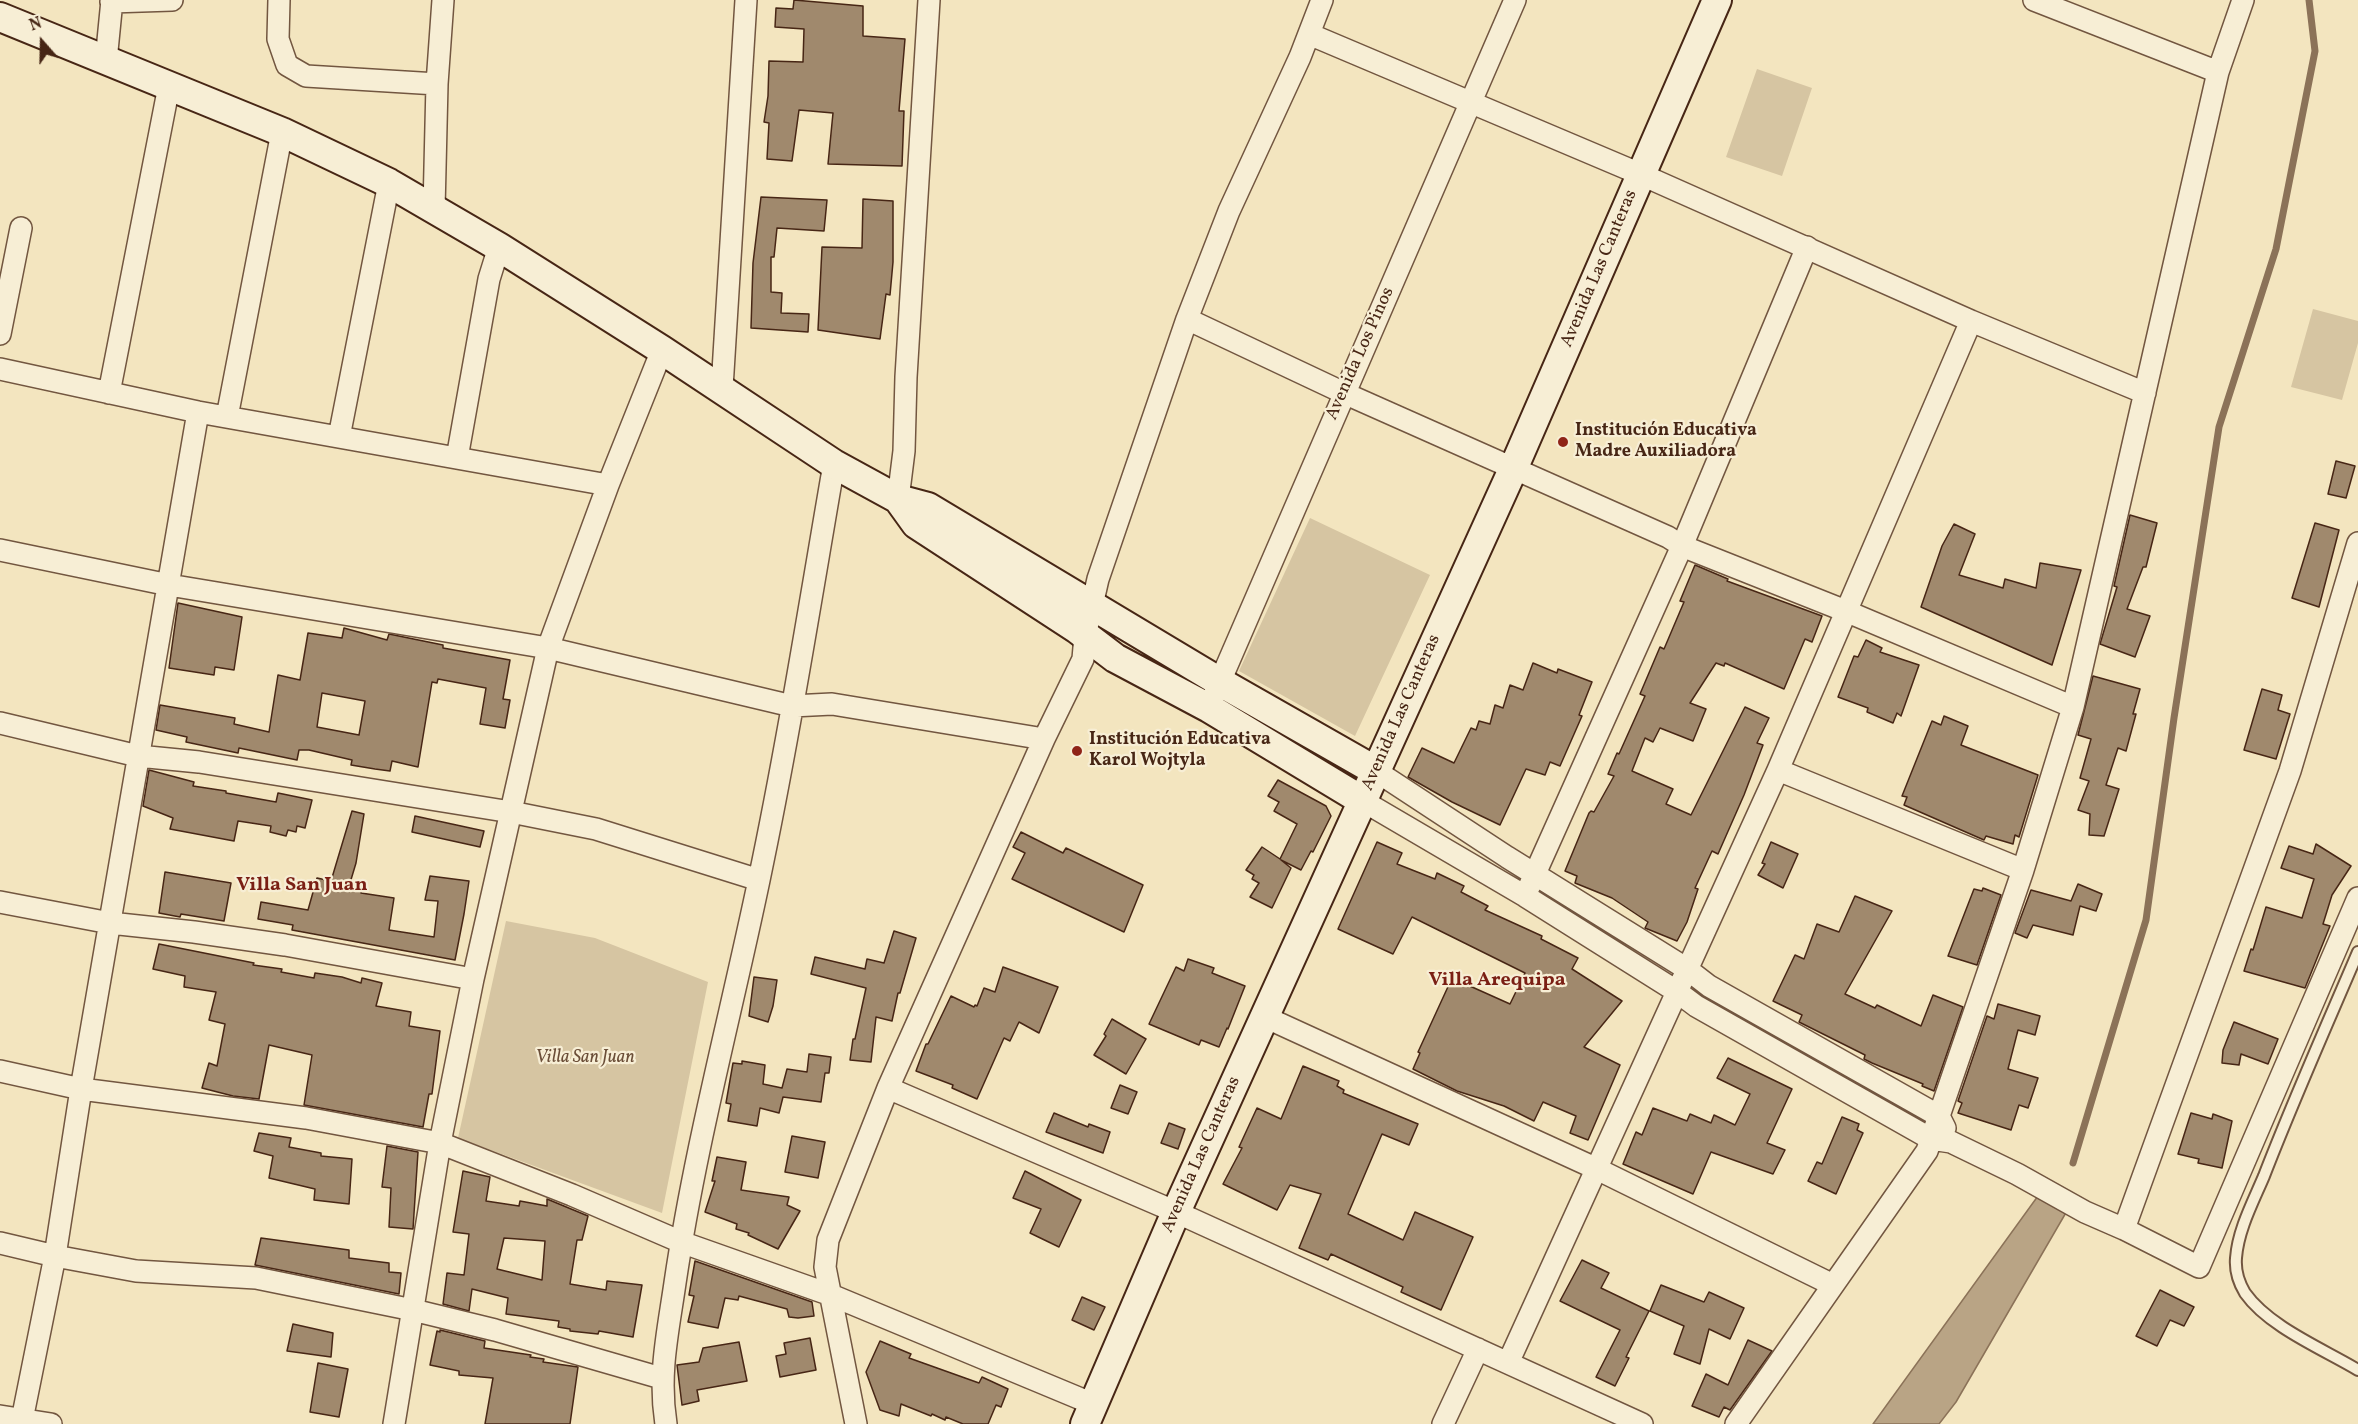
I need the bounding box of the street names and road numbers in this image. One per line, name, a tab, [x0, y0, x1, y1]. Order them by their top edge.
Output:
street label: Avenida Las Canteras	[1557, 187, 1643, 351]
street label: Avenida Los Pinos	[1322, 284, 1400, 424]
street label: Avenida Las Canteras	[1358, 631, 1446, 795]
street label: Avenida Las Canteras	[1158, 1073, 1246, 1237]

